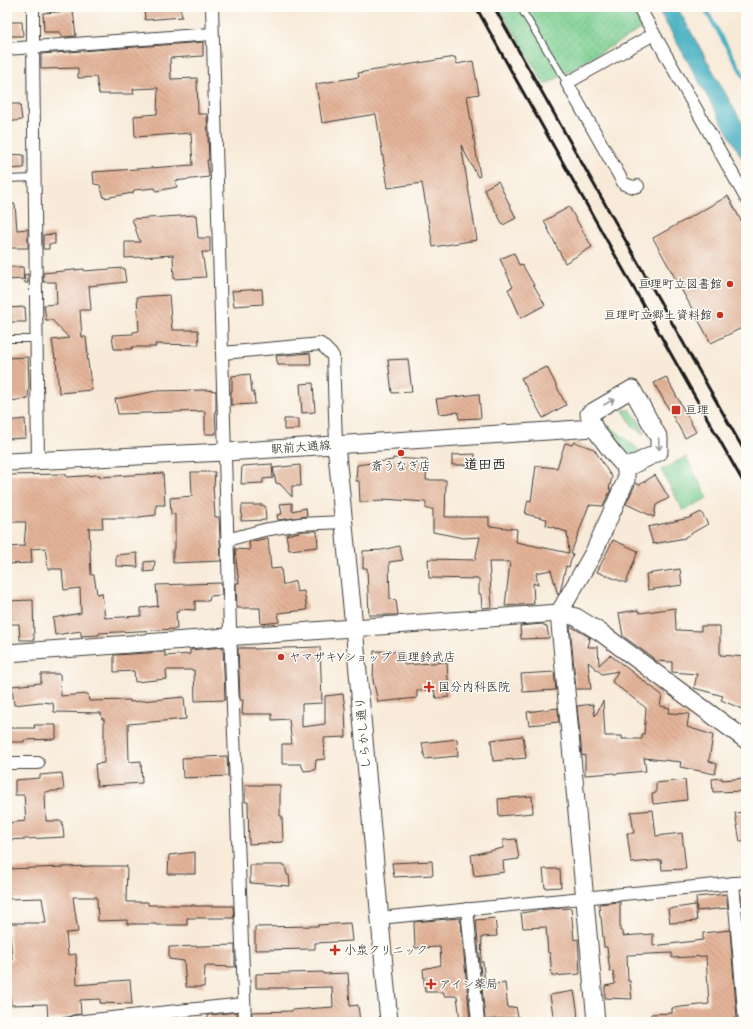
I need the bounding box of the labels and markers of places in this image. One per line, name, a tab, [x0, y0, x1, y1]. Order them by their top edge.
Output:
place label: 亘理町立図書館	[638, 277, 722, 291]
marker: 亘理町立図書館	[725, 279, 735, 289]
place label: 亘理町立郷土資料館	[604, 308, 712, 322]
marker: 亘理町立郷土資料館	[715, 310, 725, 320]
place label: 亘理	[685, 403, 709, 417]
marker: 亘理	[670, 404, 682, 416]
marker: 斎うなぎ店	[396, 448, 406, 458]
place label: 斎うなぎ店	[371, 459, 431, 473]
place label: ヤマザキYショップ 亘理鈴武店	[289, 650, 456, 664]
marker: ヤマザキYショップ 亘理鈴武店	[276, 652, 286, 662]
place label: 国分内科医院	[438, 680, 510, 694]
marker: 国分内科医院	[423, 681, 435, 693]
place label: 小泉クリニック	[344, 943, 428, 957]
marker: 小泉クリニック	[329, 944, 341, 956]
place label: アイン薬局	[439, 977, 498, 991]
marker: アイン薬局	[426, 979, 436, 989]

